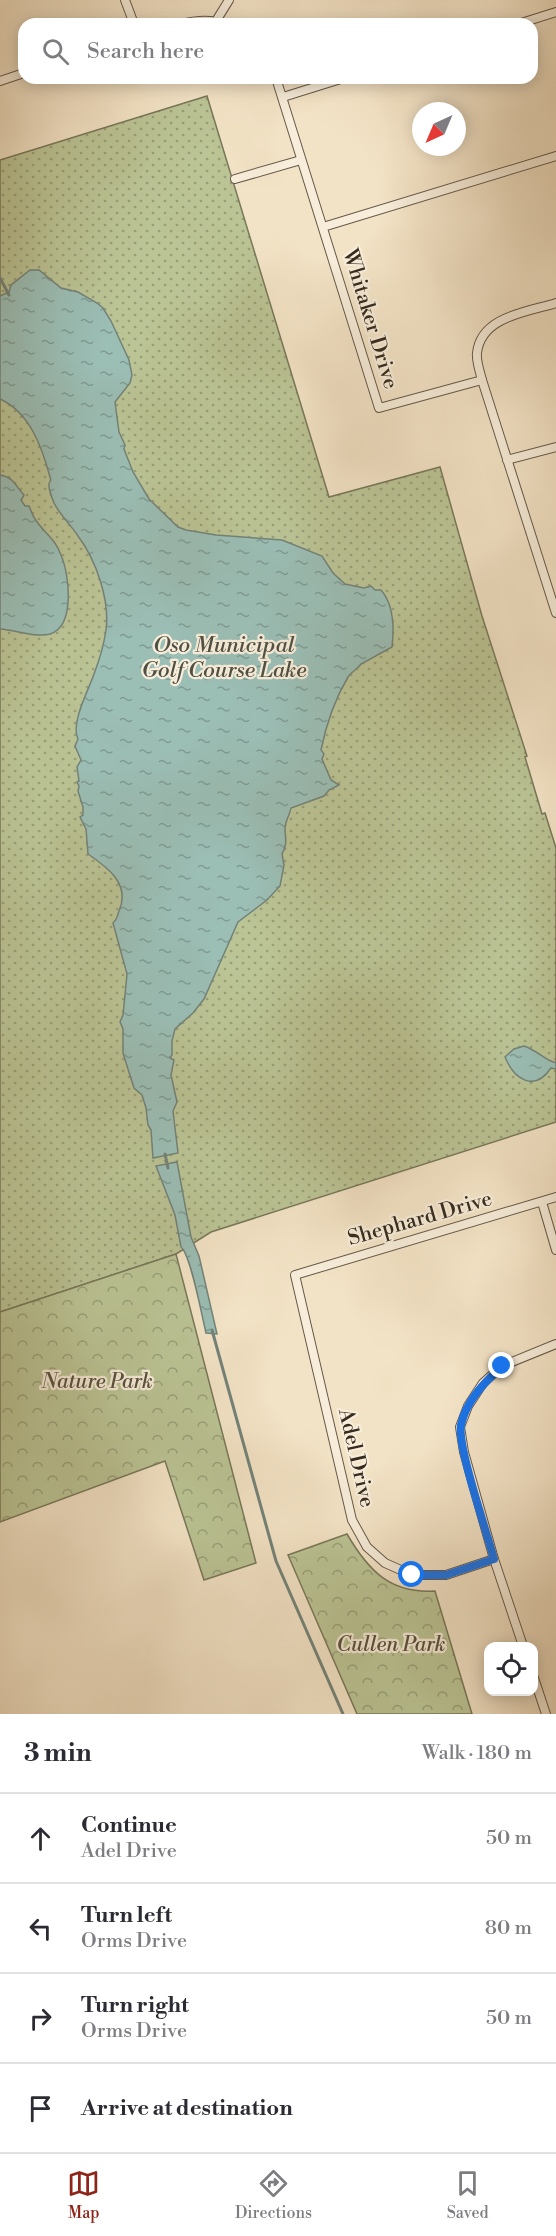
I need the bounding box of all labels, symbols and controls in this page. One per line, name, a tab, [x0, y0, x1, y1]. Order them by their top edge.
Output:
search box	[18, 18, 538, 84]
icon: search	[39, 35, 72, 68]
text: Search here	[87, 38, 204, 65]
north arrow	[412, 102, 466, 156]
street label: Whitaker Drive	[336, 245, 404, 392]
water label: Oso Municipal Golf Course Lake	[141, 632, 307, 684]
street label: Shephard Drive	[345, 1186, 495, 1252]
route end	[488, 1352, 514, 1378]
park label: Nature Park	[40, 1369, 153, 1395]
street label: Adel Drive	[332, 1405, 380, 1510]
route start	[398, 1561, 424, 1587]
park label: Cullen Park	[336, 1632, 446, 1658]
map controls	[484, 1642, 538, 1696]
button: locate	[484, 1642, 538, 1696]
text: 3 min	[24, 1737, 92, 1769]
text: Walk · 180 m	[422, 1741, 532, 1766]
text: Continue	[81, 1812, 177, 1839]
icon: ahead	[24, 1822, 57, 1855]
text: 50 m	[486, 1826, 532, 1851]
text: Adel Drive	[81, 1839, 177, 1864]
text: Turn left	[81, 1902, 172, 1929]
icon: left	[24, 1912, 57, 1945]
text: 80 m	[485, 1916, 532, 1941]
text: Orms Drive	[81, 1929, 187, 1954]
text: Turn right	[81, 1992, 189, 2019]
icon: right	[24, 2002, 57, 2035]
text: 50 m	[486, 2006, 532, 2031]
text: Orms Drive	[81, 2019, 187, 2044]
icon: arrive	[24, 2092, 57, 2125]
text: Arrive at destination	[81, 2095, 293, 2122]
tab: Map	[67, 2167, 100, 2223]
tab: Directions	[235, 2167, 312, 2223]
tab: Saved	[447, 2167, 489, 2223]

